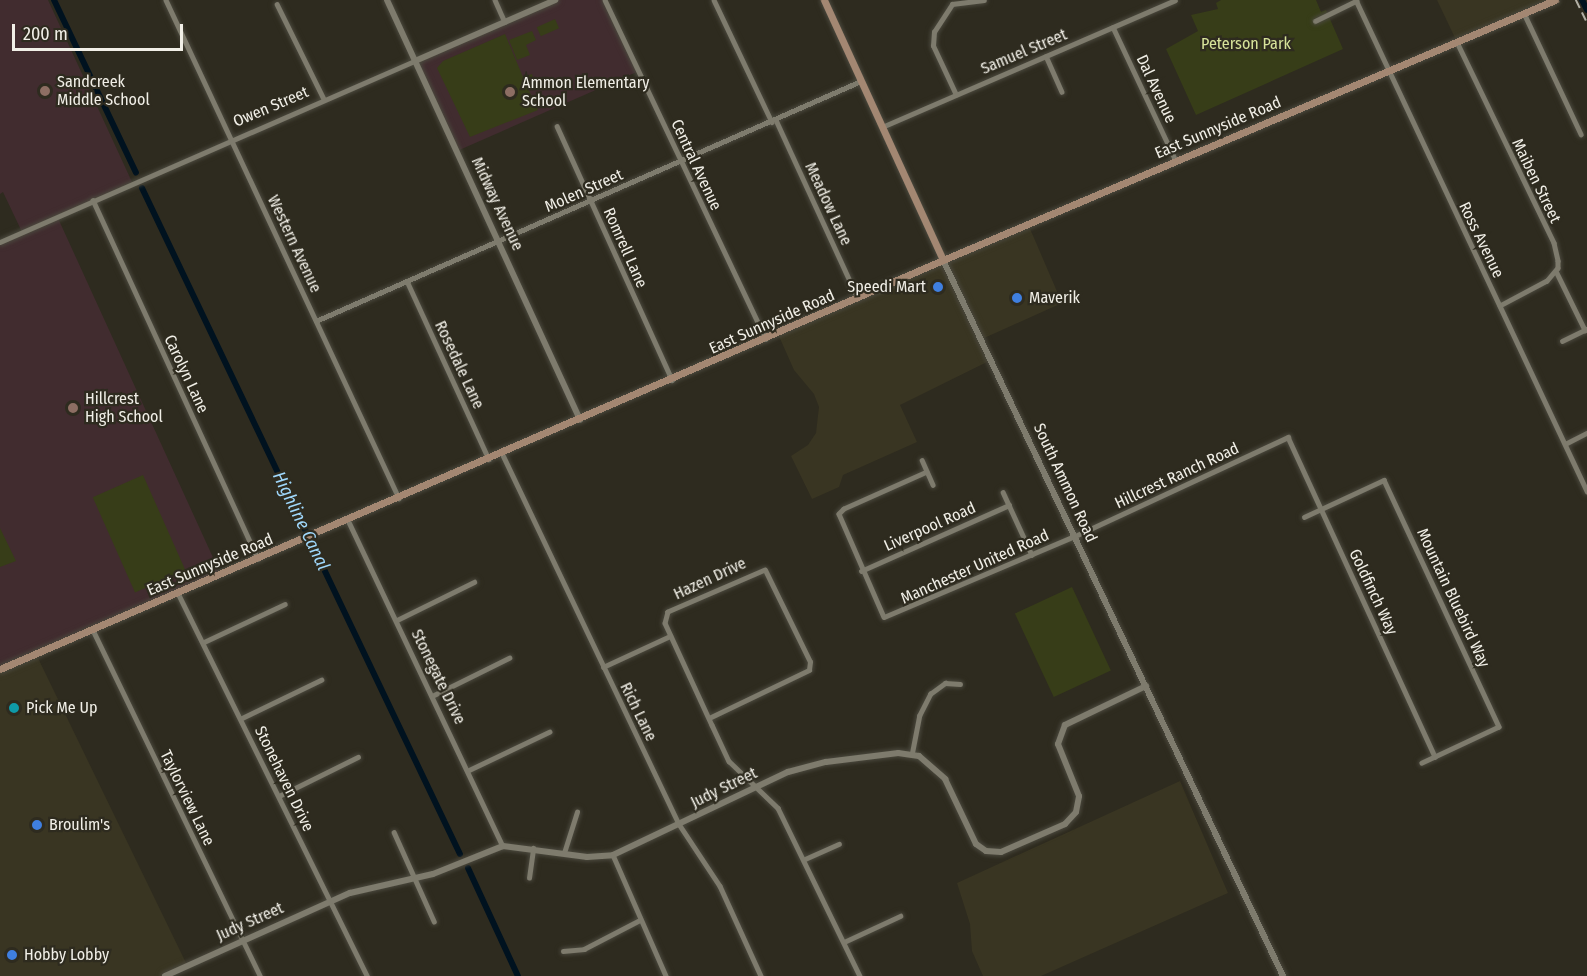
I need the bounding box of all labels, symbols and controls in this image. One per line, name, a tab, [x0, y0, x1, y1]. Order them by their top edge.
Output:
scale bar	[15, 12, 186, 50]
text: 200 m	[23, 23, 68, 45]
street label: Samuel Street	[978, 25, 1070, 79]
park label: Peterson Park	[1201, 34, 1291, 54]
street label: Dal Avenue	[1132, 52, 1180, 126]
place label: Sandcreek Middle School	[57, 72, 150, 110]
place label: Ammon Elementary School	[522, 73, 649, 111]
street label: Owen Street	[230, 83, 312, 131]
marker: Sandcreek Middle School	[38, 84, 52, 98]
marker: Ammon Elementary School	[503, 85, 517, 99]
street label: East Sunnyside Road	[1152, 93, 1284, 163]
street label: Central Avenue	[667, 116, 725, 214]
street label: Maiben Street	[1507, 136, 1565, 226]
street label: Midway Avenue	[467, 154, 527, 254]
street label: Meadow Lane	[800, 159, 856, 249]
street label: Molen Street	[542, 165, 626, 217]
street label: Western Avenue	[263, 192, 325, 296]
street label: Ross Avenue	[1454, 199, 1508, 281]
street label: Romrell Lane	[599, 205, 651, 291]
place label: Speedi Mart	[847, 277, 926, 297]
marker: Speedi Mart	[931, 280, 945, 294]
street label: East Sunnyside Road	[706, 286, 838, 358]
place label: Maverik	[1029, 288, 1080, 308]
marker: Maverik	[1010, 291, 1024, 305]
street label: Rosedale Lane	[430, 318, 488, 412]
street label: Carolyn Lane	[160, 332, 212, 416]
place label: Hillcrest High School	[85, 389, 163, 427]
marker: Hillcrest High School	[66, 401, 80, 415]
street label: South Ammon Road	[1029, 421, 1101, 545]
street label: Hillcrest Ranch Road	[1112, 439, 1242, 513]
water label: Highline Canal	[268, 468, 334, 574]
street label: Liverpool Road	[881, 498, 979, 556]
street label: Mountain Bluebird Way	[1412, 525, 1494, 671]
street label: Manchester United Road	[898, 526, 1052, 608]
street label: East Sunnyside Road	[144, 530, 276, 600]
street label: Goldfinch Way	[1345, 546, 1401, 638]
street label: Hazen Drive	[671, 554, 749, 604]
street label: Stonegate Drive	[407, 626, 469, 728]
street label: Rich Lane	[616, 680, 660, 744]
place label: Pick Me Up	[26, 698, 97, 718]
marker: Pick Me Up	[7, 701, 21, 715]
street label: Stonehaven Drive	[250, 723, 318, 835]
street label: Taylorview Lane	[156, 747, 218, 849]
street label: Judy Street	[688, 764, 760, 812]
place label: Broulim's	[49, 815, 110, 835]
marker: Broulim's	[30, 818, 44, 832]
street label: Judy Street	[213, 899, 287, 945]
place label: Hobby Lobby	[24, 945, 109, 965]
marker: Hobby Lobby	[5, 948, 19, 962]

